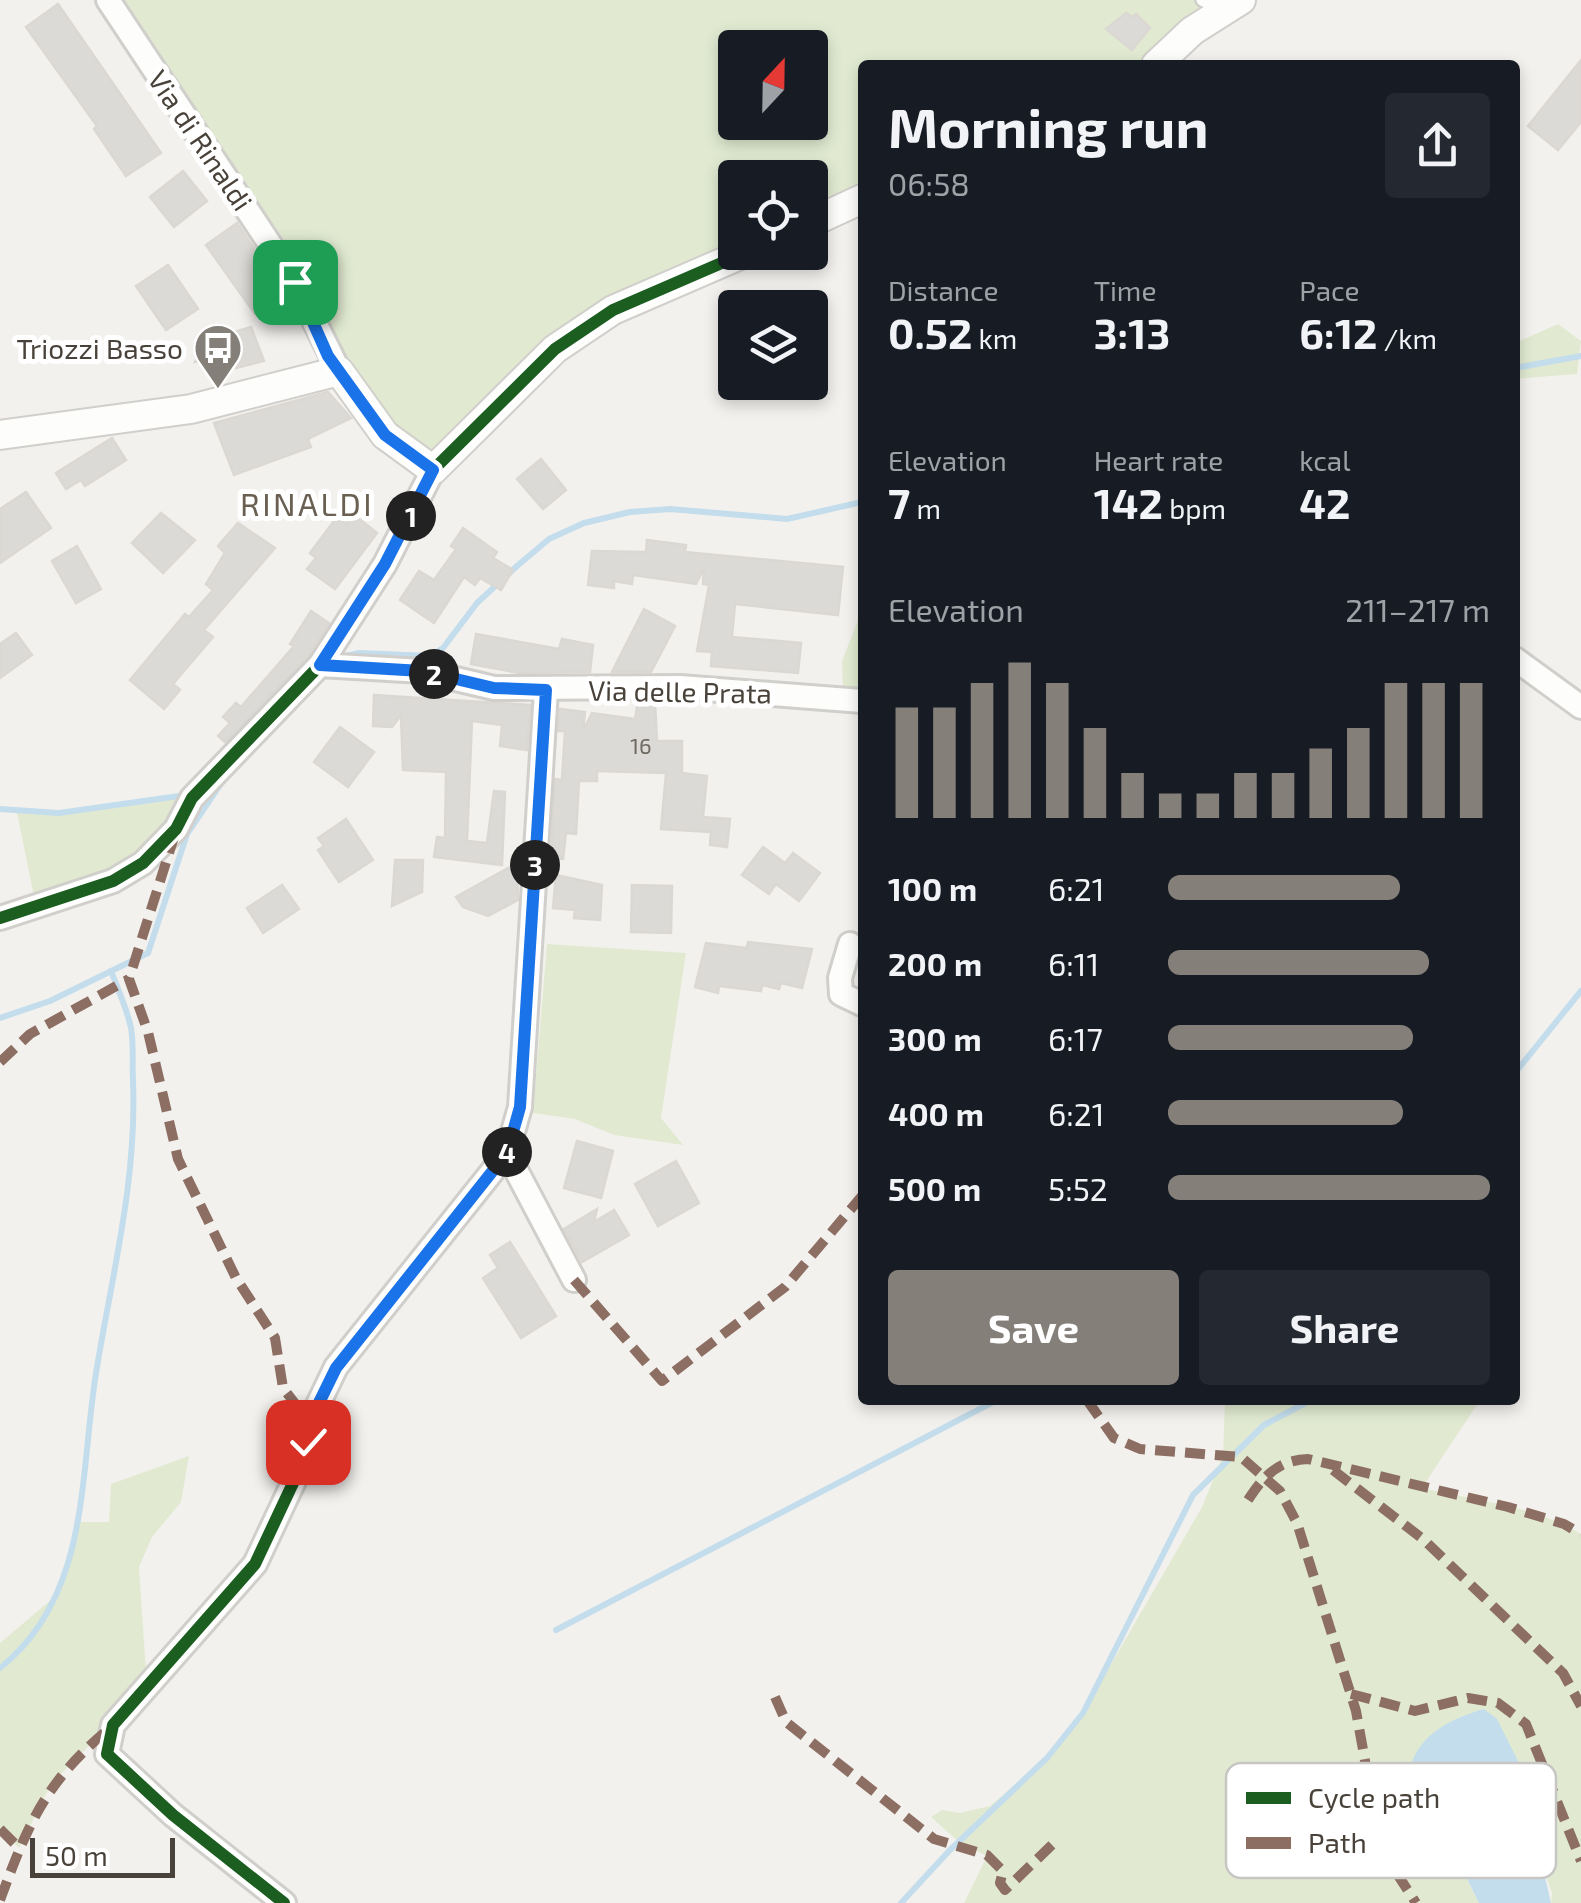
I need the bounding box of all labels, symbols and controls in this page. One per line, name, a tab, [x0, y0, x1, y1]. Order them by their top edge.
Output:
north arrow	[718, 30, 828, 140]
map controls	[718, 30, 828, 400]
street label: Via di Rinaldi	[142, 63, 260, 217]
text: Morning run	[888, 93, 1209, 159]
button: share	[1385, 93, 1490, 198]
button: locate	[718, 160, 828, 270]
text: 06:58	[888, 164, 970, 202]
pin	[253, 240, 338, 325]
icon: arrive	[268, 255, 323, 310]
text: Distance	[888, 273, 999, 307]
text: Time	[1094, 273, 1156, 307]
text: Pace	[1299, 273, 1360, 307]
button: layers	[718, 290, 828, 400]
text: 0.52	[888, 307, 972, 357]
text: 3:13	[1094, 307, 1170, 357]
text: 6:12	[1299, 307, 1377, 357]
text: km	[972, 321, 1017, 355]
text: /km	[1377, 321, 1437, 355]
bus stop icon: Triozzi Basso	[192, 322, 244, 390]
place label: Triozzi Basso	[16, 331, 183, 365]
text: Elevation	[888, 443, 1007, 477]
text: Heart rate	[1094, 443, 1223, 477]
text: kcal	[1299, 443, 1351, 477]
text: 7	[888, 477, 910, 527]
text: 142	[1094, 477, 1163, 527]
text: 42	[1299, 477, 1350, 527]
district label: RINALDI	[240, 484, 374, 522]
pin: 1	[386, 491, 436, 541]
text: m	[910, 491, 941, 525]
text: bpm	[1163, 491, 1226, 525]
text: 1	[405, 499, 417, 533]
text: Elevation	[888, 590, 1024, 628]
text: 211–217 m	[1345, 590, 1490, 628]
pin: 2	[409, 649, 459, 699]
text: 2	[426, 657, 442, 691]
street label: Via delle Prata	[588, 672, 772, 710]
house number: 16	[630, 732, 652, 758]
pin: 3	[510, 840, 560, 890]
text: 3	[527, 848, 543, 882]
text: 100 m	[888, 869, 977, 907]
text: 6:21	[1048, 869, 1105, 907]
text: 200 m	[888, 944, 982, 982]
text: 6:11	[1048, 944, 1099, 982]
text: 300 m	[888, 1019, 982, 1057]
text: 6:17	[1048, 1019, 1103, 1057]
text: 400 m	[888, 1094, 984, 1132]
text: 6:21	[1048, 1094, 1105, 1132]
pin: 4	[482, 1127, 532, 1177]
text: 4	[498, 1135, 516, 1169]
text: 500 m	[888, 1169, 981, 1207]
text: 5:52	[1048, 1169, 1108, 1207]
button: Save	[888, 1270, 1179, 1385]
button: Share	[1199, 1270, 1490, 1385]
pin	[266, 1400, 351, 1485]
icon: check	[281, 1415, 336, 1470]
legend	[1226, 1763, 1556, 1878]
text: Cycle path	[1308, 1780, 1440, 1814]
text: Path	[1308, 1825, 1367, 1859]
scale bar	[30, 1833, 175, 1878]
text: 50 m	[45, 1838, 108, 1872]

